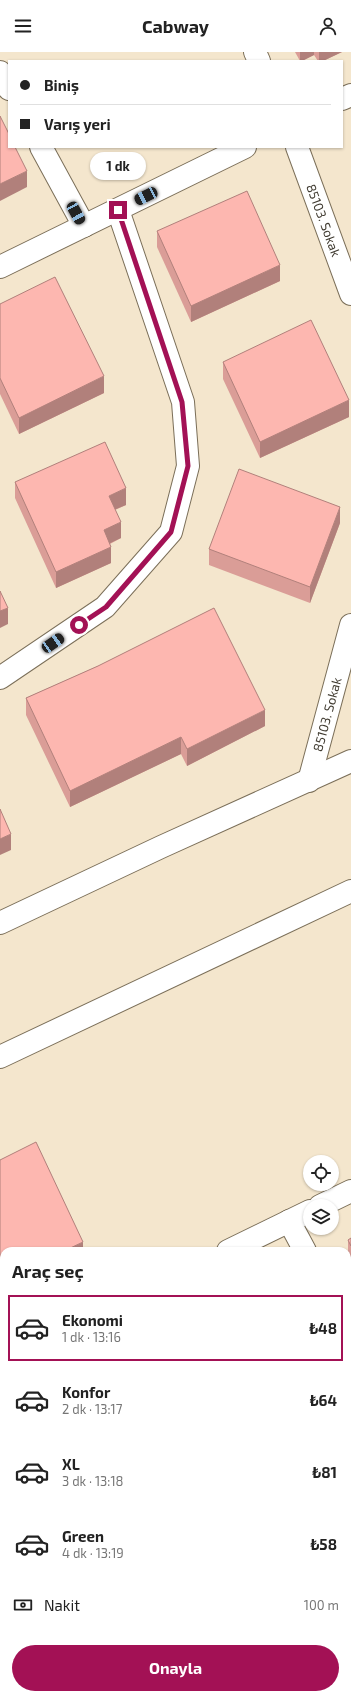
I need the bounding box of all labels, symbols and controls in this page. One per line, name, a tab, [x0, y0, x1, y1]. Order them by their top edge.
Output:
icon: menu	[12, 15, 34, 37]
text: Cabway	[142, 15, 209, 37]
icon: person	[317, 15, 339, 37]
text: Biniş	[44, 76, 79, 94]
text: Varış yeri	[44, 115, 111, 133]
callout: 1 dk	[90, 152, 146, 180]
text: 1 dk	[106, 158, 130, 174]
street label: 85103. Sokak	[303, 182, 345, 259]
car	[133, 185, 159, 207]
car	[65, 200, 87, 226]
route end	[109, 201, 127, 219]
route start	[70, 616, 88, 634]
car	[40, 631, 66, 655]
street label: 85103. Sokak	[309, 675, 345, 753]
map controls	[303, 1155, 339, 1235]
button: locate	[303, 1155, 339, 1191]
button: layers	[303, 1199, 339, 1235]
text: Araç seç	[12, 1260, 84, 1282]
icon: car	[14, 1310, 50, 1346]
text: Ekonomi	[62, 1311, 123, 1329]
text: ₺48	[309, 1319, 337, 1337]
text: 1 dk · 13:16	[62, 1329, 121, 1345]
icon: car	[14, 1382, 50, 1418]
text: Konfor	[62, 1383, 110, 1401]
text: ₺64	[310, 1391, 337, 1409]
text: 2 dk · 13:17	[62, 1401, 122, 1417]
icon: car	[14, 1454, 50, 1490]
text: XL	[62, 1455, 80, 1473]
text: ₺81	[312, 1463, 337, 1481]
text: 3 dk · 13:18	[62, 1473, 123, 1489]
icon: car	[14, 1526, 50, 1562]
text: Green	[62, 1527, 104, 1545]
text: ₺58	[310, 1535, 337, 1553]
text: 4 dk · 13:19	[62, 1545, 124, 1561]
icon: cash	[12, 1594, 34, 1616]
text: Nakit	[44, 1596, 80, 1614]
text: 100 m	[304, 1597, 339, 1613]
button: Onayla	[12, 1645, 339, 1691]

